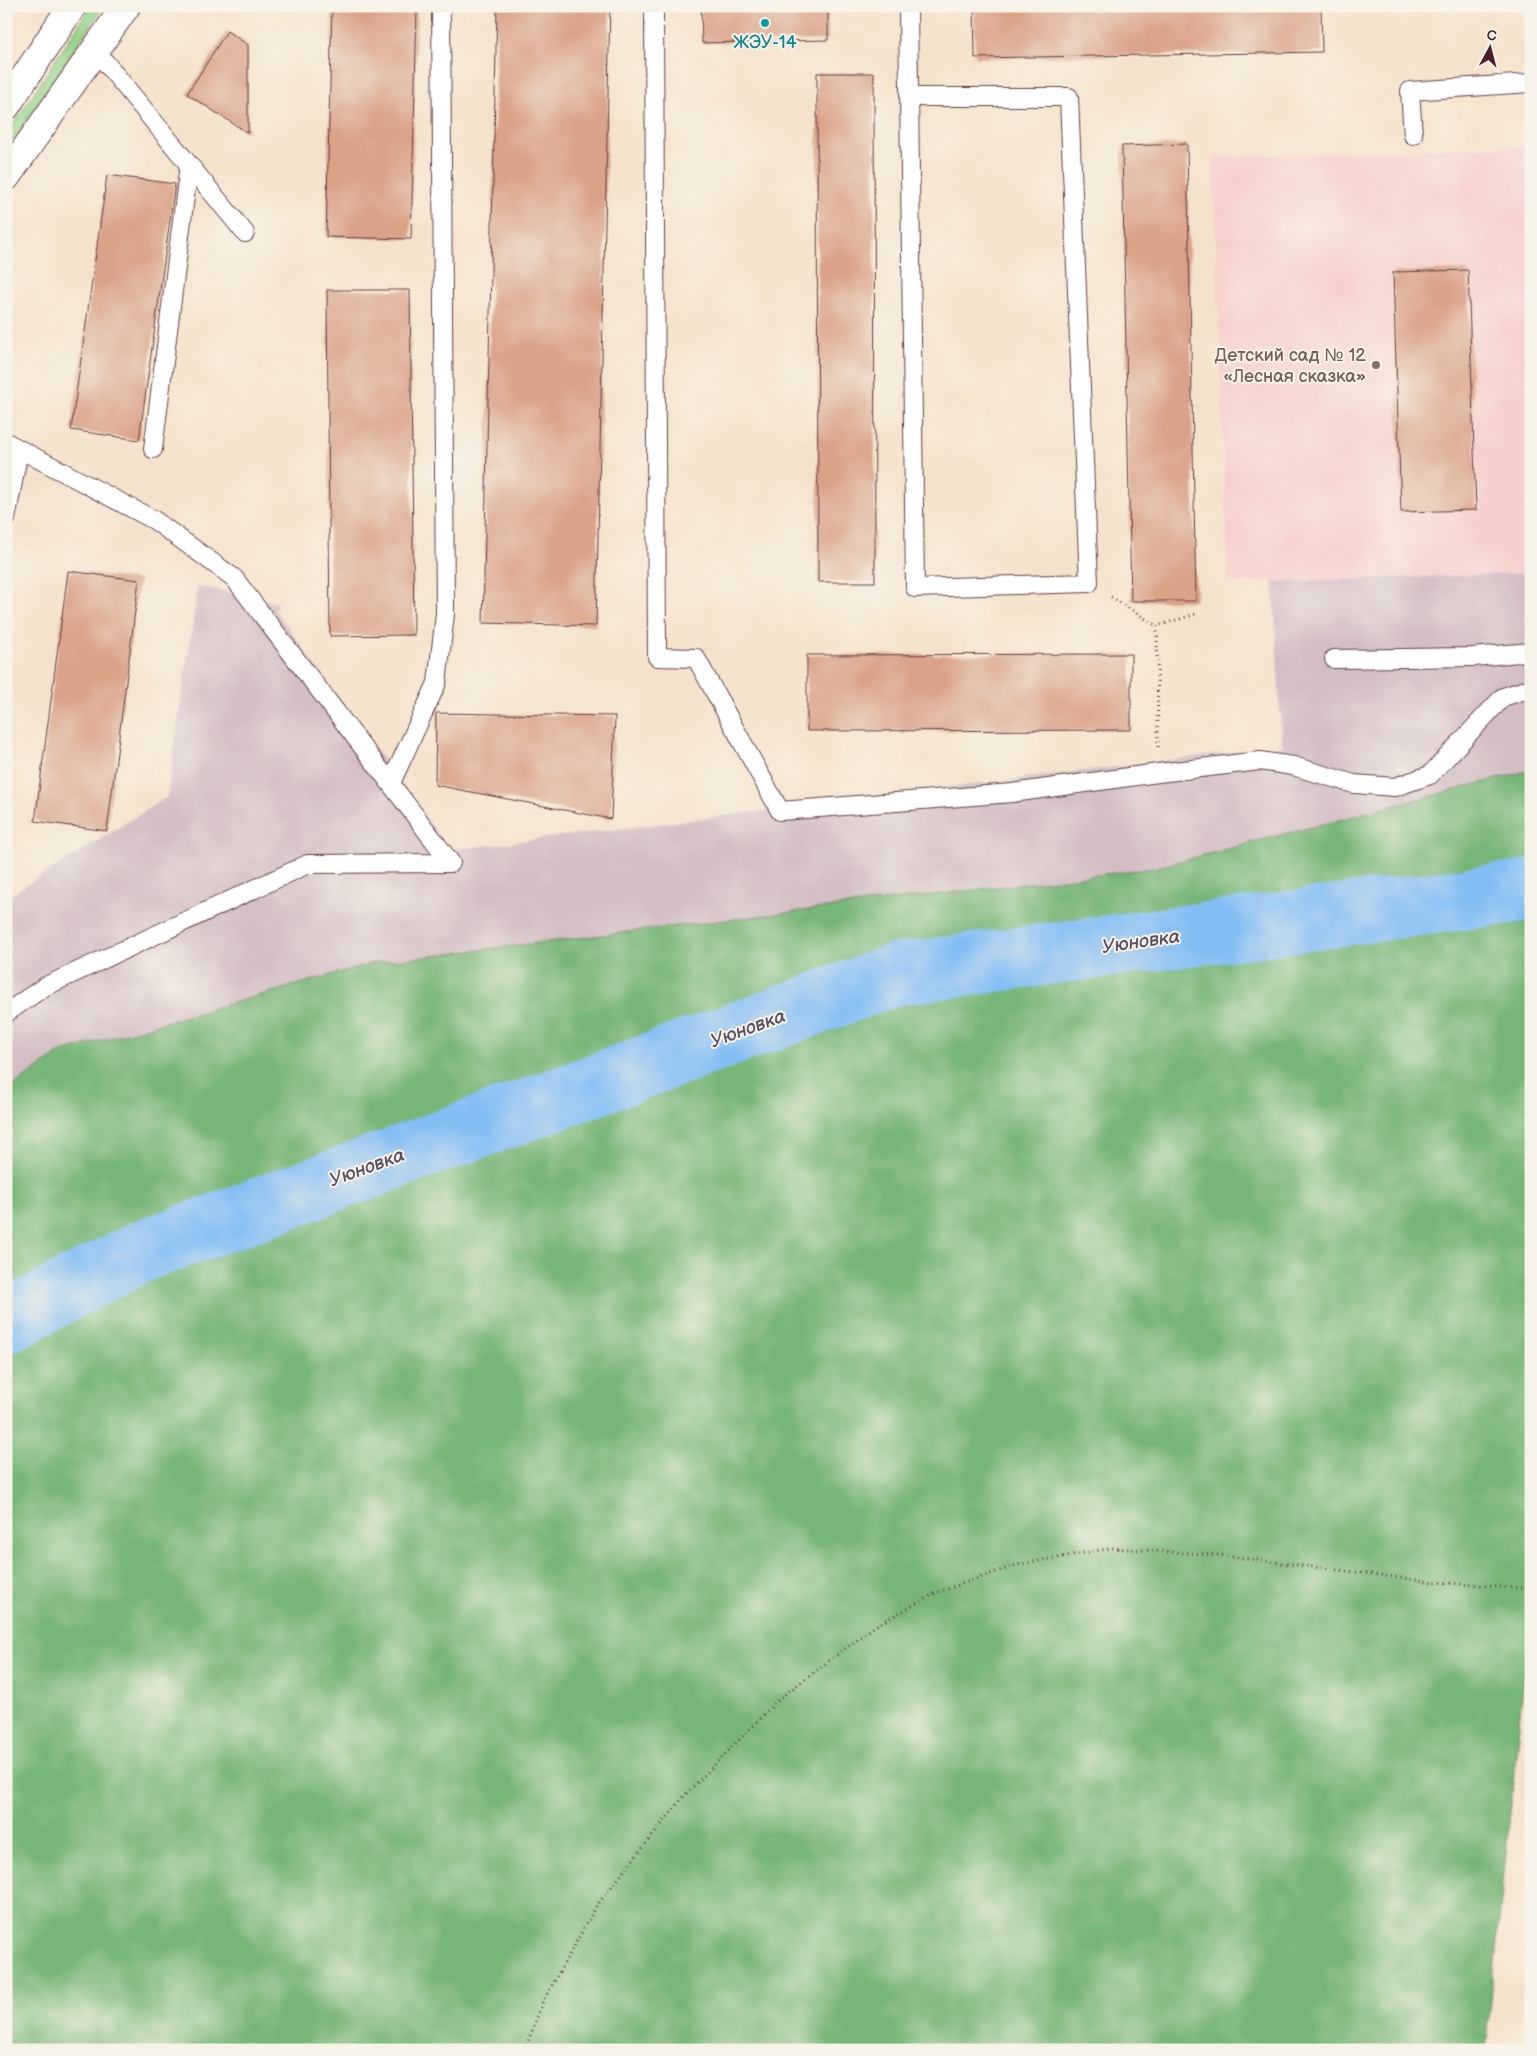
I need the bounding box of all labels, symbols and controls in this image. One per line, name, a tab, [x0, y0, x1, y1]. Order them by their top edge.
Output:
marker: ЖЭУ-14	[759, 17, 771, 29]
north arrow	[1464, 22, 1514, 72]
text: С	[1486, 27, 1498, 45]
place label: ЖЭУ-14	[733, 32, 797, 53]
place label: Детский сад № 12 «Лесная сказка»	[1215, 345, 1366, 387]
marker: Детский сад № 12 «Лесная сказка»	[1370, 359, 1382, 371]
water label: Уюновка	[1100, 925, 1182, 959]
water label: Уюновка	[707, 1005, 789, 1053]
water label: Уюновка	[326, 1144, 408, 1192]

